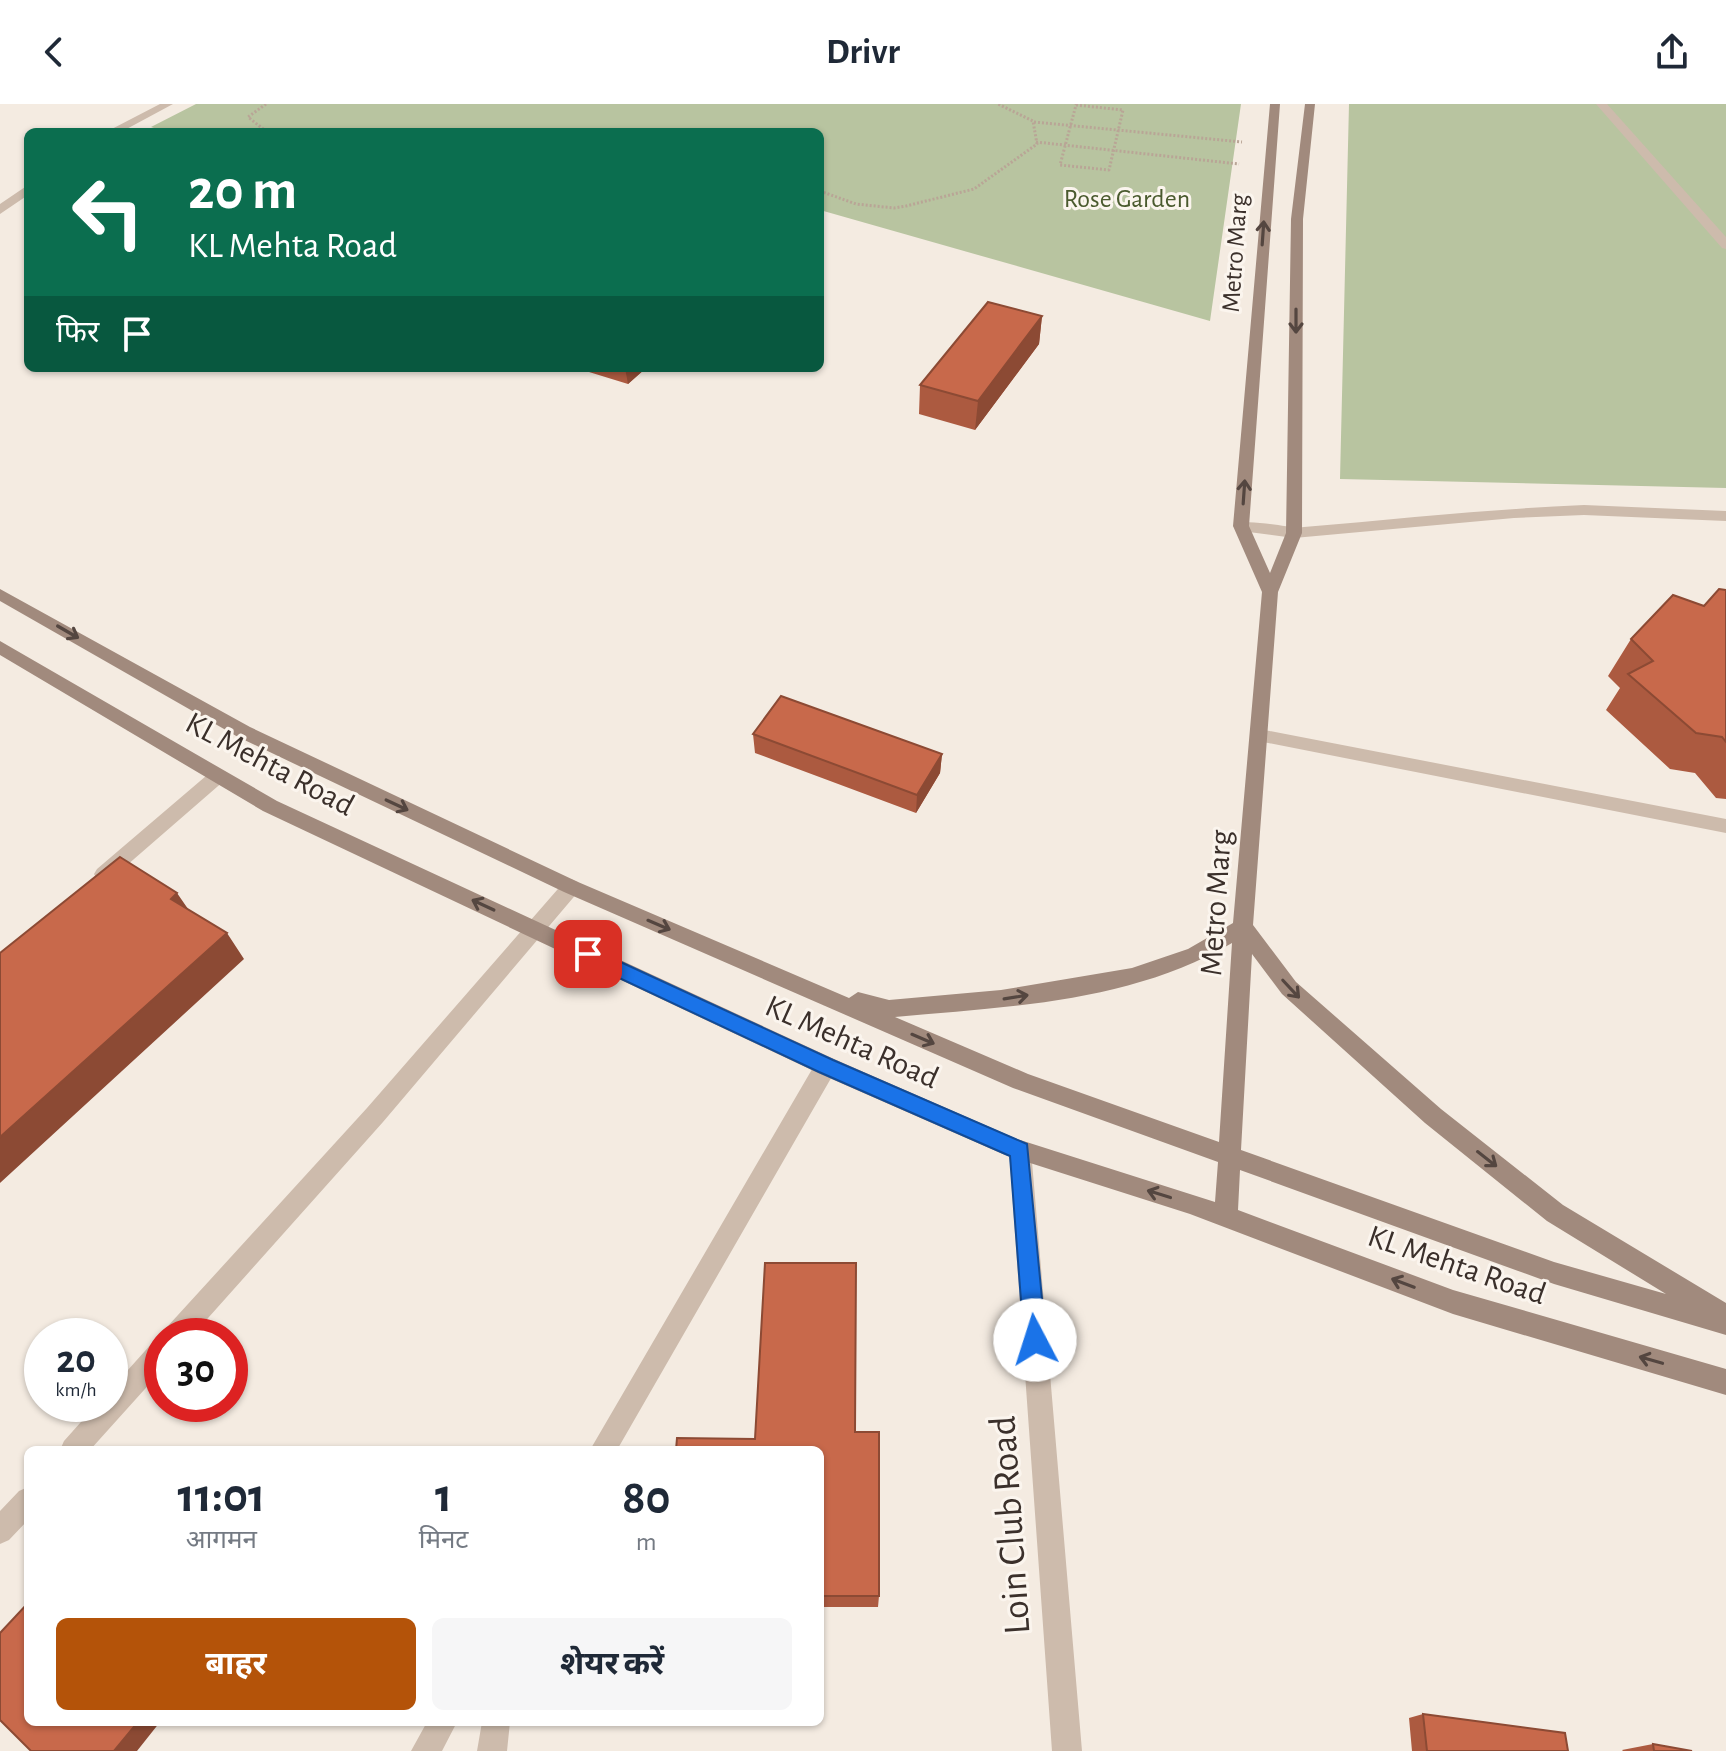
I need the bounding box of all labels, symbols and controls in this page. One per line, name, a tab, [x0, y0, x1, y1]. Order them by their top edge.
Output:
icon: back	[32, 30, 76, 74]
icon: share	[1650, 30, 1694, 74]
text: Drivr	[826, 34, 900, 70]
icon: left	[56, 160, 160, 264]
text: 20 m	[188, 163, 297, 219]
park label: Rose Garden	[1064, 186, 1190, 212]
street label: Metro Marg	[1218, 193, 1252, 313]
one-way arrow	[1256, 220, 1271, 247]
text: KL Mehta Road	[188, 228, 397, 264]
one-way arrow	[1288, 307, 1304, 334]
icon: arrive	[115, 312, 159, 356]
text: फिर	[56, 318, 99, 348]
one-way arrow	[1237, 479, 1252, 506]
one-way arrow	[56, 624, 79, 640]
street label: KL Mehta Road	[180, 706, 360, 822]
one-way arrow	[385, 798, 409, 813]
street label: Metro Marg	[1195, 829, 1237, 977]
one-way arrow	[471, 897, 495, 912]
one-way arrow	[646, 919, 671, 934]
pin	[554, 920, 622, 988]
icon: arrive	[566, 932, 610, 976]
one-way arrow	[1282, 978, 1300, 998]
one-way arrow	[1003, 988, 1028, 1003]
street label: KL Mehta Road	[761, 990, 943, 1094]
one-way arrow	[910, 1033, 935, 1048]
one-way arrow	[1476, 1151, 1497, 1168]
one-way arrow	[1147, 1185, 1172, 1200]
street label: KL Mehta Road	[1364, 1220, 1550, 1310]
one-way arrow	[1391, 1275, 1416, 1289]
position arrow	[993, 1298, 1077, 1382]
speed limit sign: 30	[144, 1318, 248, 1422]
text: 20	[56, 1340, 96, 1380]
one-way arrow	[1639, 1352, 1665, 1367]
text: km/h	[55, 1380, 97, 1400]
street label: Loin Club Road	[984, 1414, 1038, 1636]
text: 11:01	[177, 1473, 265, 1521]
text: 1	[435, 1473, 452, 1521]
text: 80	[622, 1475, 671, 1523]
text: आगमन	[186, 1527, 257, 1553]
text: मिनट	[419, 1527, 468, 1553]
text: m	[636, 1529, 657, 1555]
button: बाहर	[56, 1618, 416, 1710]
button: शेयर करें	[432, 1618, 792, 1710]

